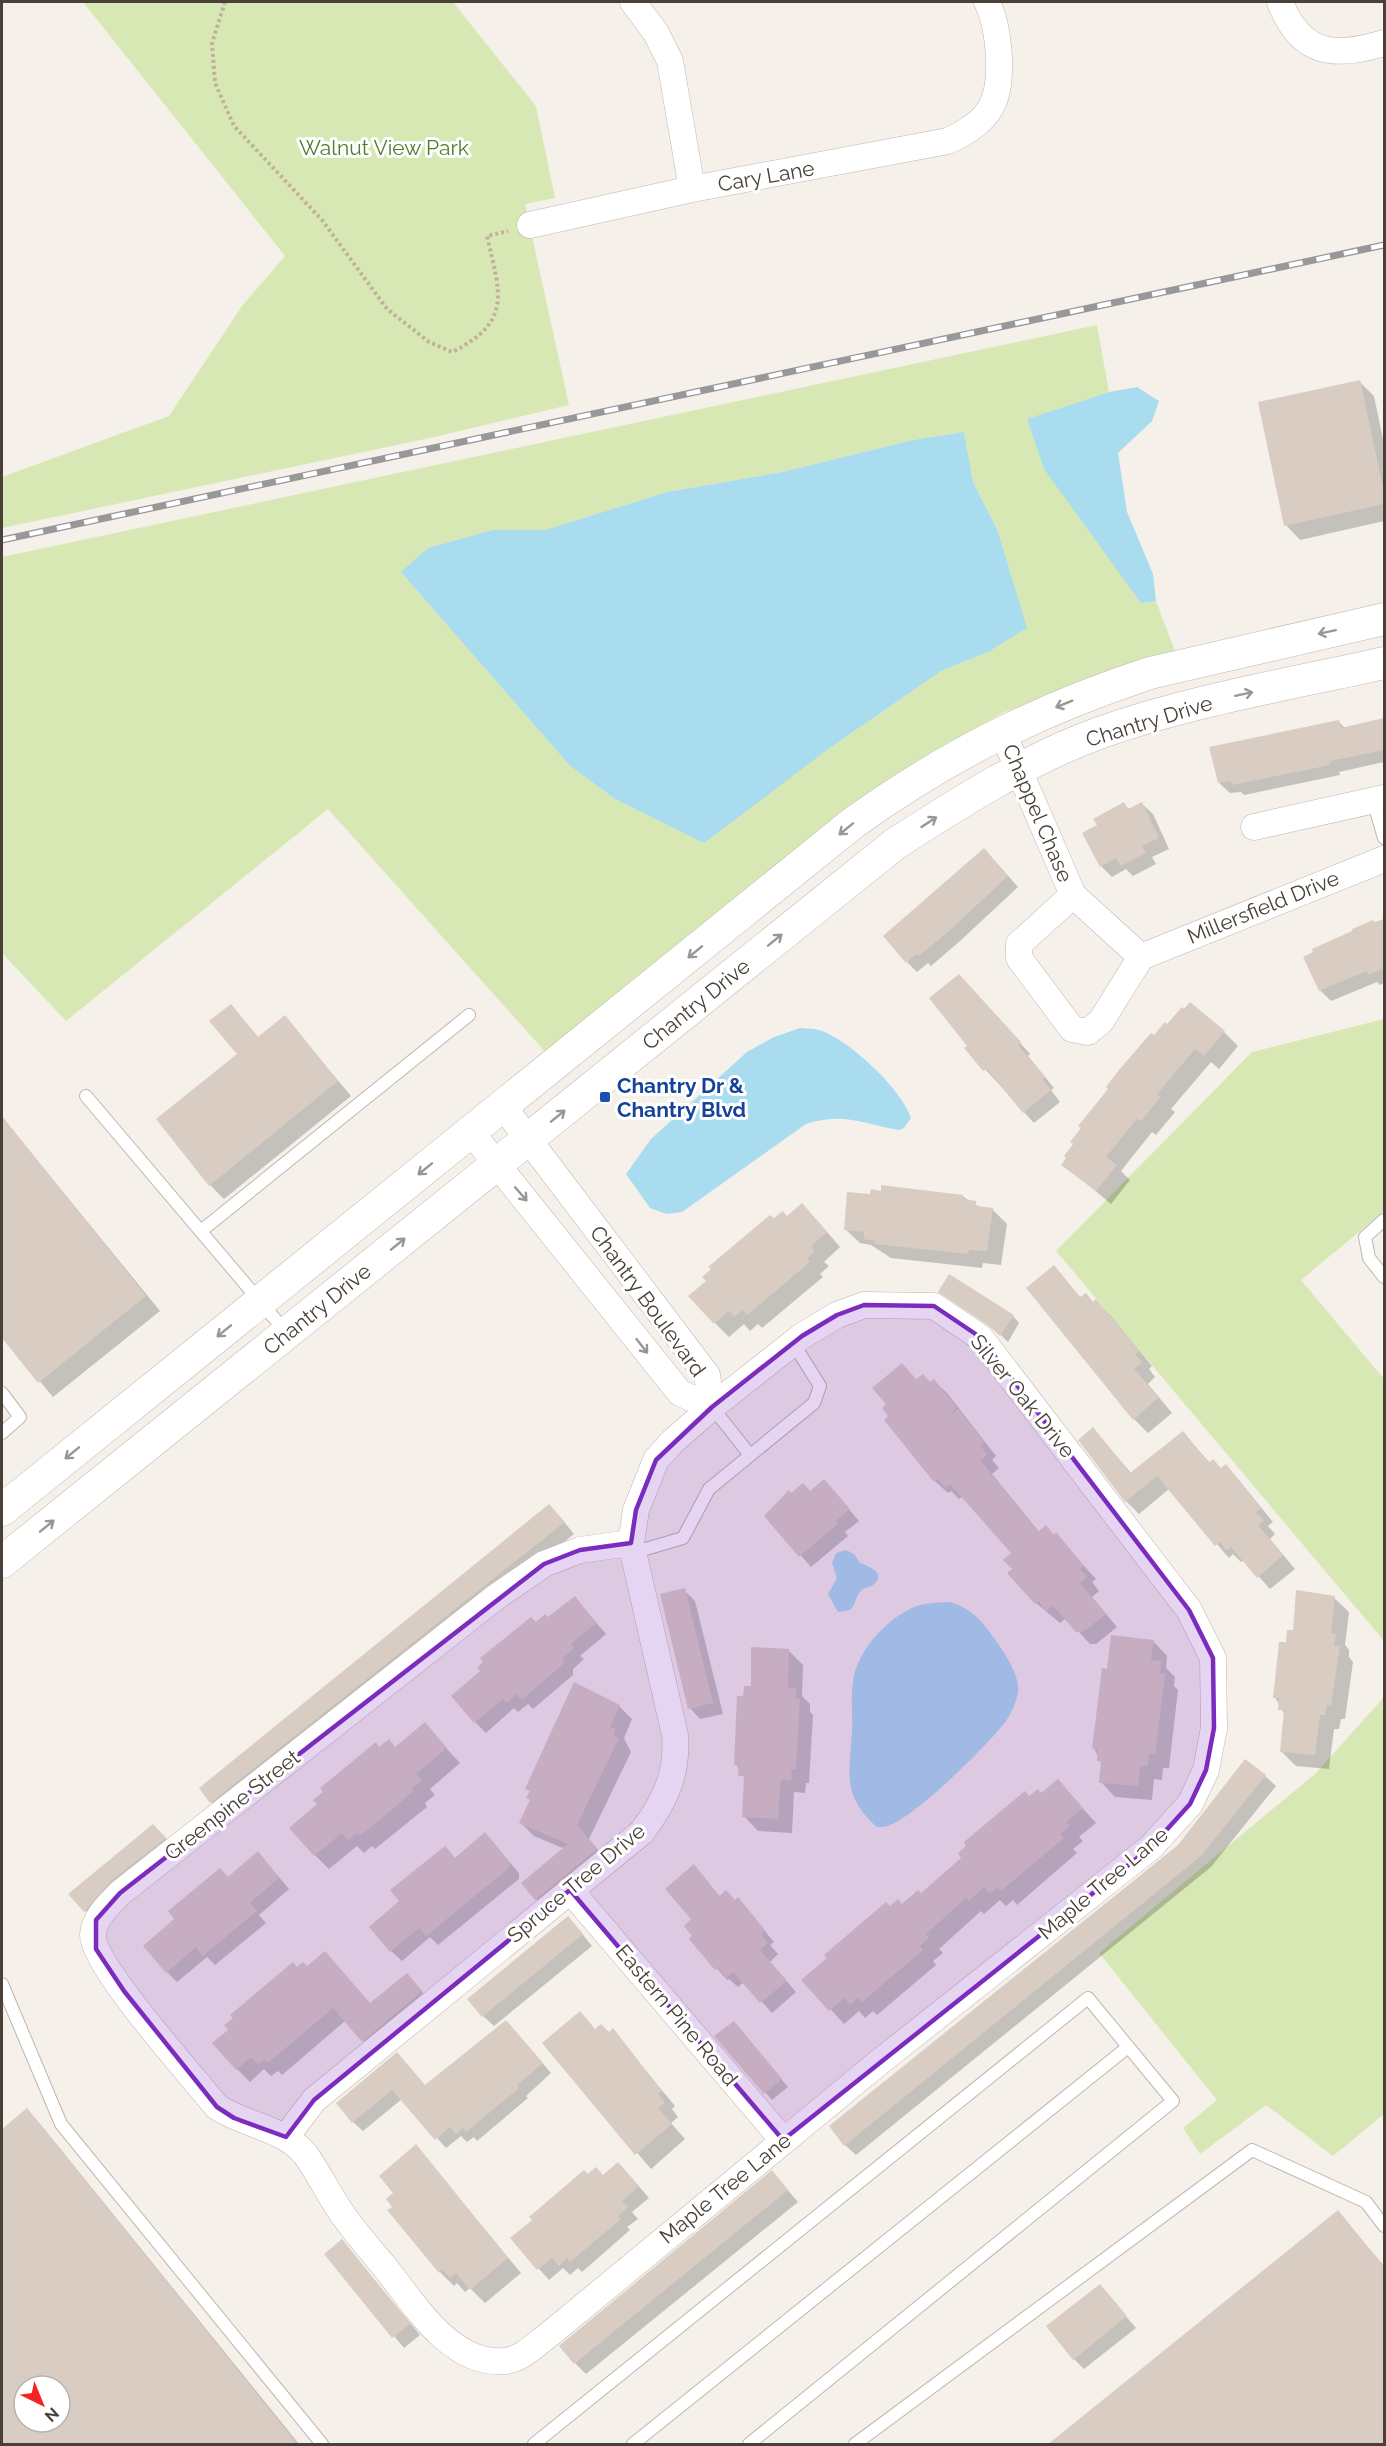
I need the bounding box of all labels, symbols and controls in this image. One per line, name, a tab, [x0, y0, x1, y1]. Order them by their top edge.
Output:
park label: Walnut View Park	[299, 135, 469, 160]
street label: Cary Lane	[716, 155, 816, 197]
one-way arrow	[1318, 627, 1338, 638]
one-way arrow	[1234, 688, 1253, 699]
street label: Chantry Drive	[1083, 690, 1215, 752]
one-way arrow	[1055, 699, 1074, 710]
street label: Chappel Chase	[998, 740, 1078, 886]
one-way arrow	[920, 815, 937, 827]
one-way arrow	[839, 822, 854, 836]
street label: Millersfield Drive	[1183, 865, 1343, 949]
one-way arrow	[767, 934, 783, 947]
one-way arrow	[687, 946, 703, 959]
street label: Chantry Drive	[637, 953, 755, 1055]
place label: Chantry Dr & Chantry Blvd	[617, 1073, 746, 1122]
marker: Chantry Dr & Chantry Blvd	[598, 1090, 612, 1104]
one-way arrow	[550, 1109, 566, 1122]
one-way arrow	[418, 1162, 433, 1176]
one-way arrow	[514, 1186, 528, 1201]
street label: Chantry Boulevard	[585, 1221, 711, 1381]
one-way arrow	[390, 1237, 406, 1250]
street label: Chantry Drive	[258, 1258, 376, 1360]
one-way arrow	[216, 1324, 232, 1337]
street label: Silver Oak Drive	[966, 1329, 1080, 1463]
one-way arrow	[636, 1338, 649, 1354]
one-way arrow	[64, 1447, 80, 1460]
one-way arrow	[39, 1519, 55, 1532]
street label: Greenpine Street	[159, 1744, 305, 1866]
street label: Spruce Tree Drive	[502, 1818, 650, 1948]
street label: Maple Tree Lane	[1033, 1821, 1173, 1945]
street label: Eastern Pine Road	[611, 1939, 743, 2091]
street label: Maple Tree Lane	[654, 2127, 796, 2249]
north arrow	[12, 2374, 72, 2434]
text: N	[41, 2403, 63, 2426]

